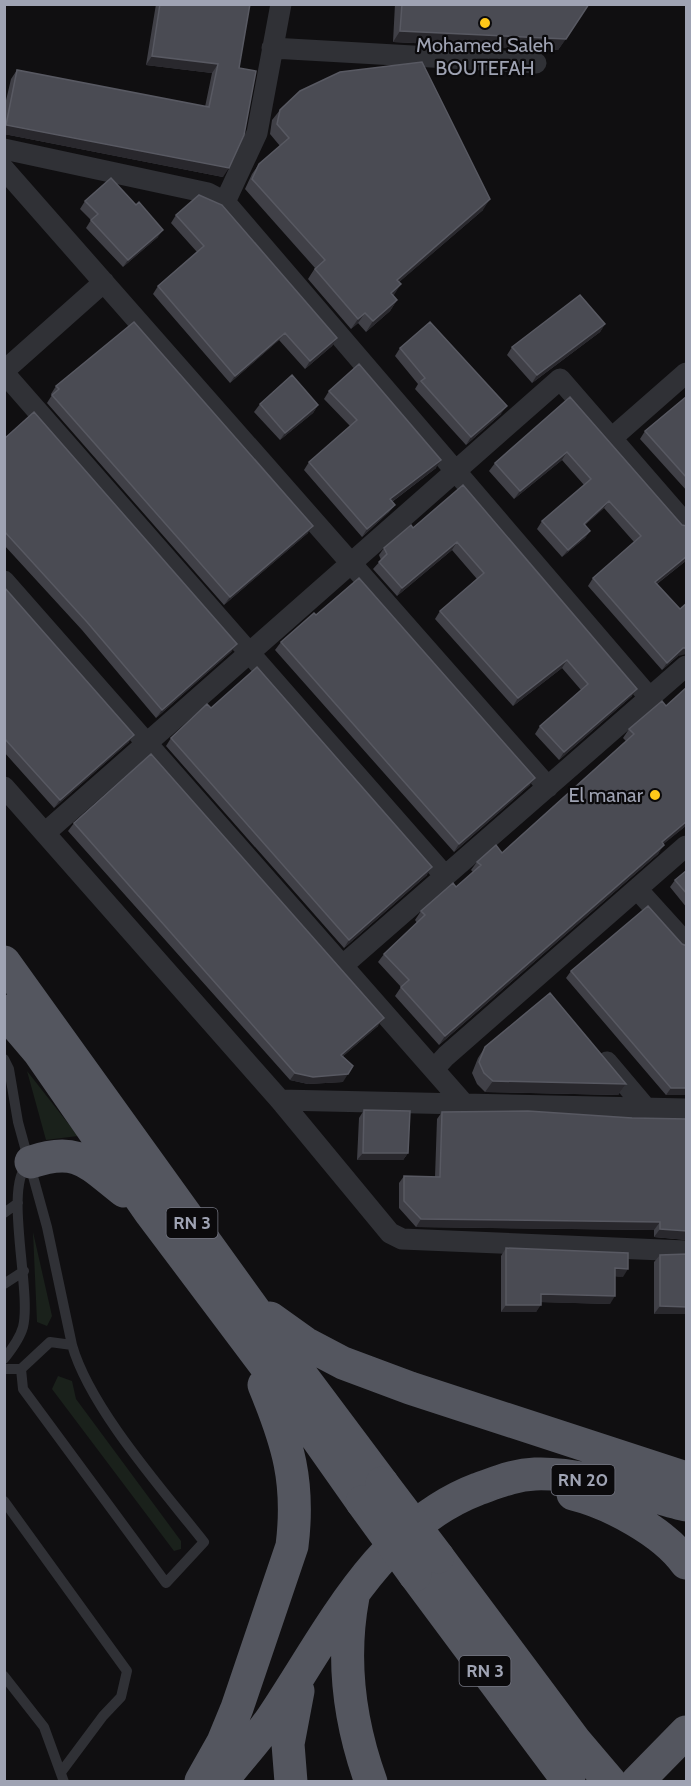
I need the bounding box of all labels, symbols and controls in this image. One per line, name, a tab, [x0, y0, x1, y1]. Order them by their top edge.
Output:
marker: Mohamed Saleh BOUTEFAH	[478, 16, 492, 30]
place label: Mohamed Saleh BOUTEFAH	[416, 33, 554, 80]
place label: El manar	[568, 783, 644, 807]
marker: El manar	[648, 788, 662, 802]
road number: RN 3	[166, 1208, 218, 1238]
road number: RN 20	[552, 1465, 614, 1495]
road number: RN 3	[460, 1656, 510, 1686]

